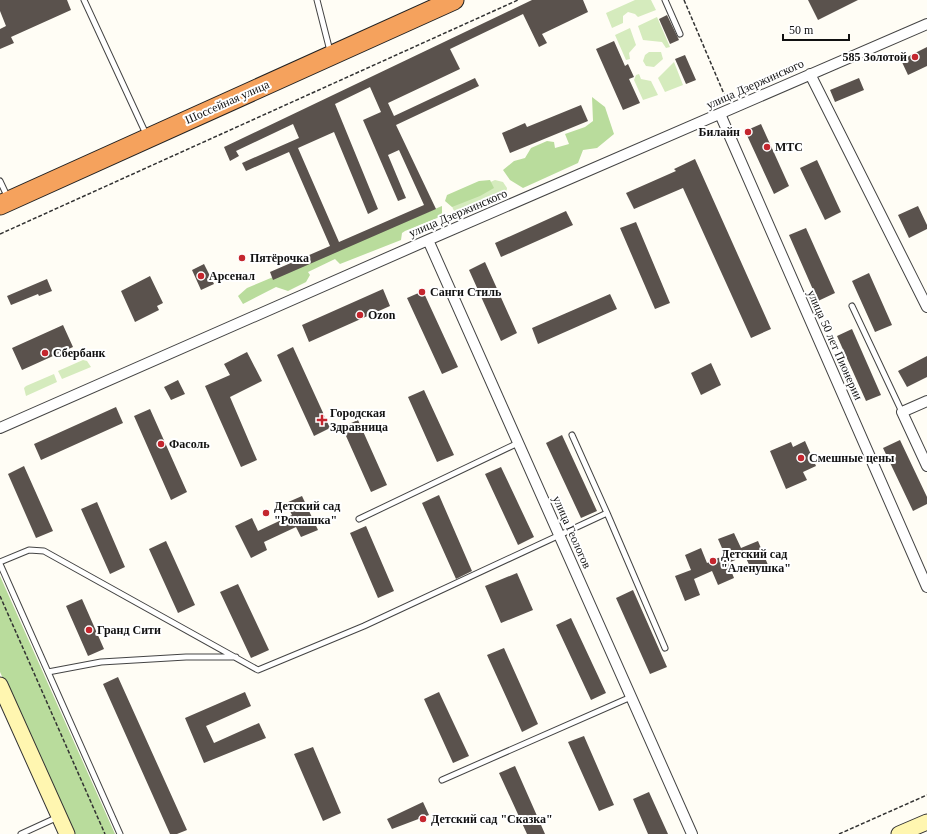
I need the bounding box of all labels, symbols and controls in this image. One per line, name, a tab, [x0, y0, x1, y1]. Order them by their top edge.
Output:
scale bar	[783, 16, 849, 42]
text: 50 m	[789, 23, 814, 37]
place label: 585 Золотой	[843, 50, 907, 64]
marker: 585 Золотой	[910, 52, 920, 62]
street label: улица Дзержинского	[704, 56, 806, 112]
street label: Шоссейная улица	[183, 77, 272, 127]
place label: Билайн	[699, 125, 740, 139]
marker: Билайн	[743, 127, 753, 137]
place label: МТС	[775, 140, 803, 154]
marker: МТС	[762, 142, 772, 152]
street label: улица Дзержинского	[407, 186, 509, 240]
place label: Пятёрочка	[250, 251, 309, 265]
marker: Пятёрочка	[237, 253, 247, 263]
place label: Арсенал	[209, 269, 255, 283]
marker: Арсенал	[196, 271, 206, 281]
place label: Санги Стиль	[430, 285, 502, 299]
marker: Санги Стиль	[417, 287, 427, 297]
street label: улица 50 лет Пионерии	[804, 288, 866, 403]
place label: Ozon	[368, 308, 396, 322]
marker: Ozon	[355, 310, 365, 320]
place label: Сбербанк	[53, 346, 106, 360]
marker: Сбербанк	[40, 348, 50, 358]
place label: Городская Здравница	[330, 406, 388, 434]
marker: Городская Здравница	[317, 415, 327, 425]
place label: Фасоль	[169, 437, 210, 451]
marker: Фасоль	[156, 439, 166, 449]
place label: Смешные цены	[809, 451, 895, 465]
marker: Смешные цены	[796, 453, 806, 463]
street label: улица Геологов	[550, 493, 594, 571]
place label: Детский сад "Ромашка"	[274, 499, 340, 527]
marker: Детский сад "Ромашка"	[261, 508, 271, 518]
place label: Детский сад "Аленушка"	[721, 547, 791, 575]
marker: Детский сад "Аленушка"	[708, 556, 718, 566]
place label: Гранд Сити	[97, 623, 161, 637]
marker: Гранд Сити	[84, 625, 94, 635]
place label: Детский сад "Сказка"	[431, 812, 553, 826]
marker: Детский сад "Сказка"	[418, 814, 428, 824]

